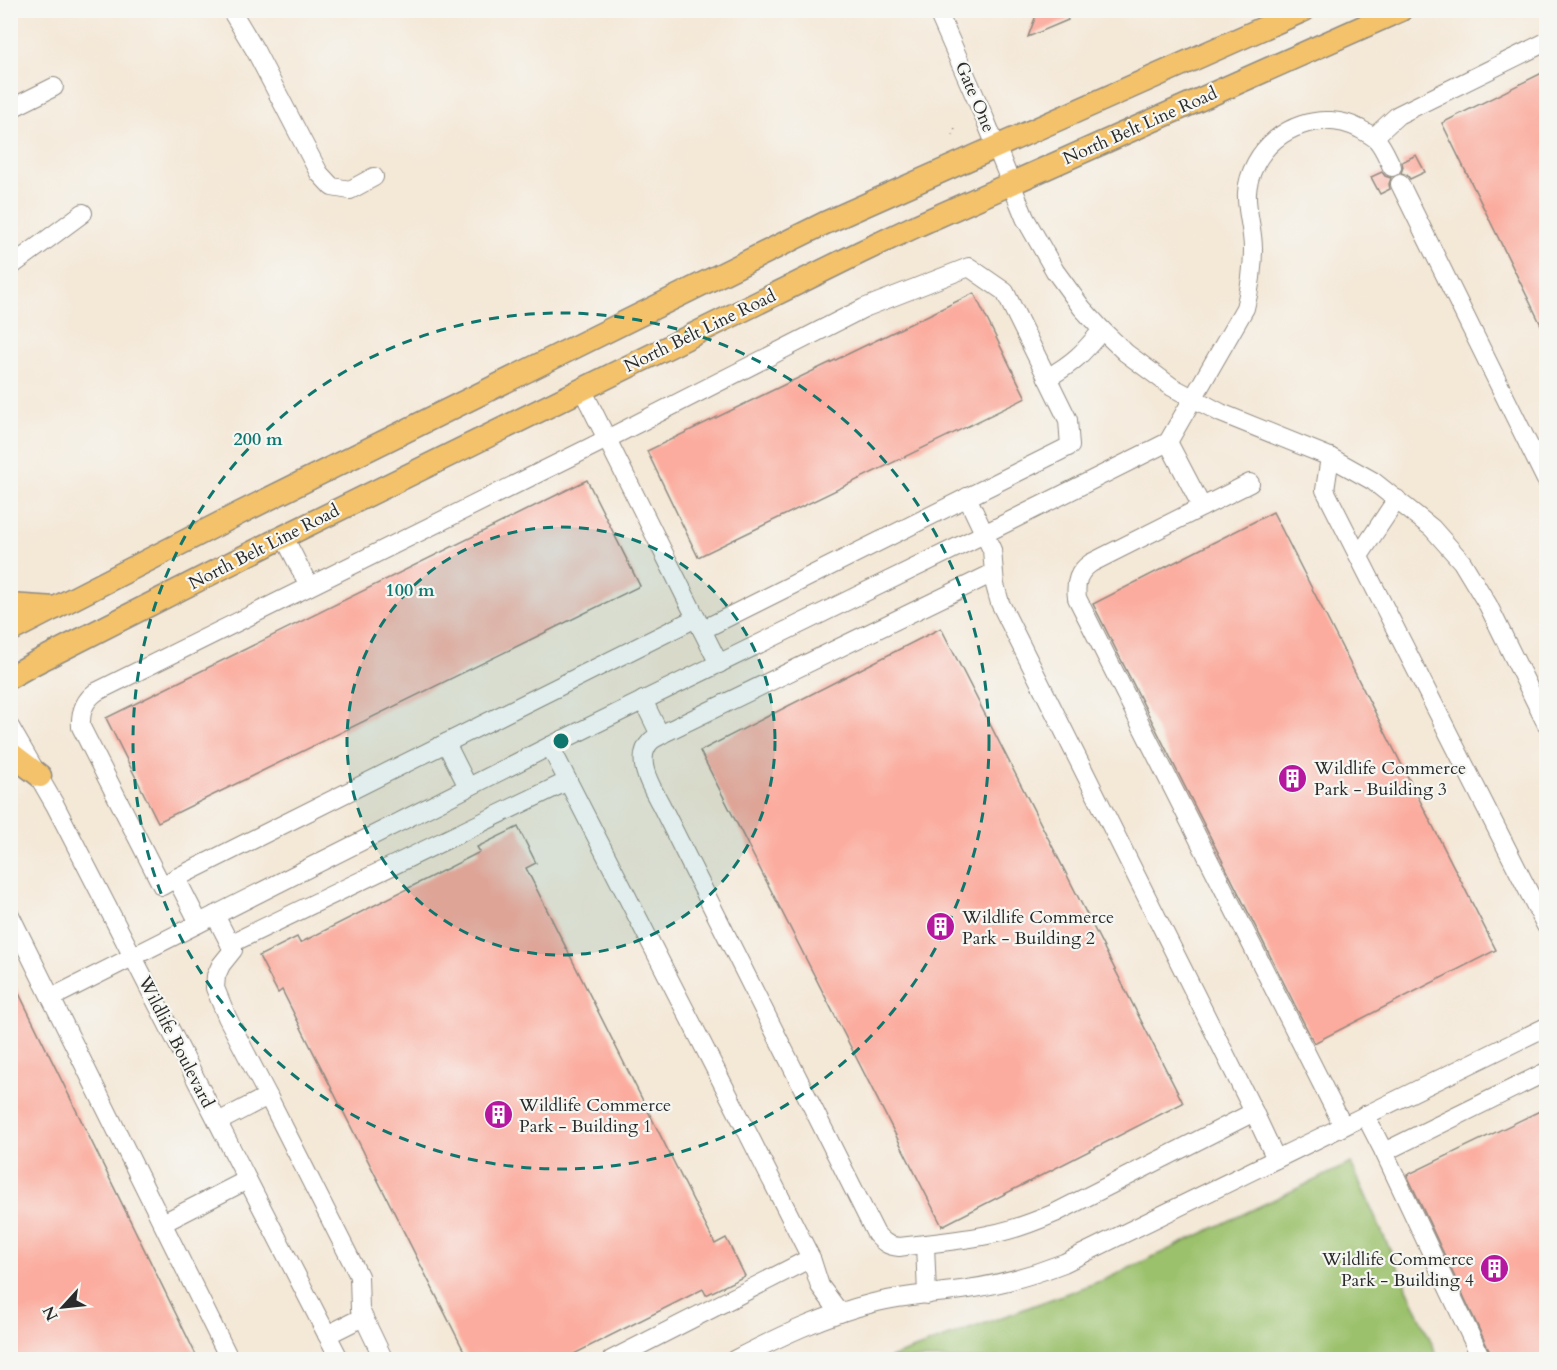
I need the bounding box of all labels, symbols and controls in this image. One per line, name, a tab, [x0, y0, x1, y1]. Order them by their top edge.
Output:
street label: Gate One	[949, 58, 1001, 136]
street label: North Belt Line Road	[1059, 81, 1221, 171]
street label: North Belt Line Road	[620, 283, 781, 379]
text: 200 m	[233, 427, 283, 452]
street label: North Belt Line Road	[184, 498, 344, 596]
text: 100 m	[385, 578, 435, 603]
centre of rings	[551, 731, 571, 751]
place label: Wildlife Commerce Park - Building 3	[1313, 756, 1466, 802]
building icon: Wildlife Commerce Park - Building 3	[1277, 762, 1309, 794]
place label: Wildlife Commerce Park - Building 2	[961, 905, 1114, 951]
building icon: Wildlife Commerce Park - Building 2	[925, 911, 957, 943]
street label: Wildlife Boulevard	[132, 971, 220, 1113]
place label: Wildlife Commerce Park - Building 1	[518, 1093, 671, 1139]
building icon: Wildlife Commerce Park - Building 1	[482, 1099, 514, 1131]
place label: Wildlife Commerce Park - Building 4	[1321, 1247, 1474, 1293]
building icon: Wildlife Commerce Park - Building 4	[1479, 1253, 1511, 1285]
north arrow	[33, 1277, 93, 1337]
text: N	[38, 1302, 63, 1325]

